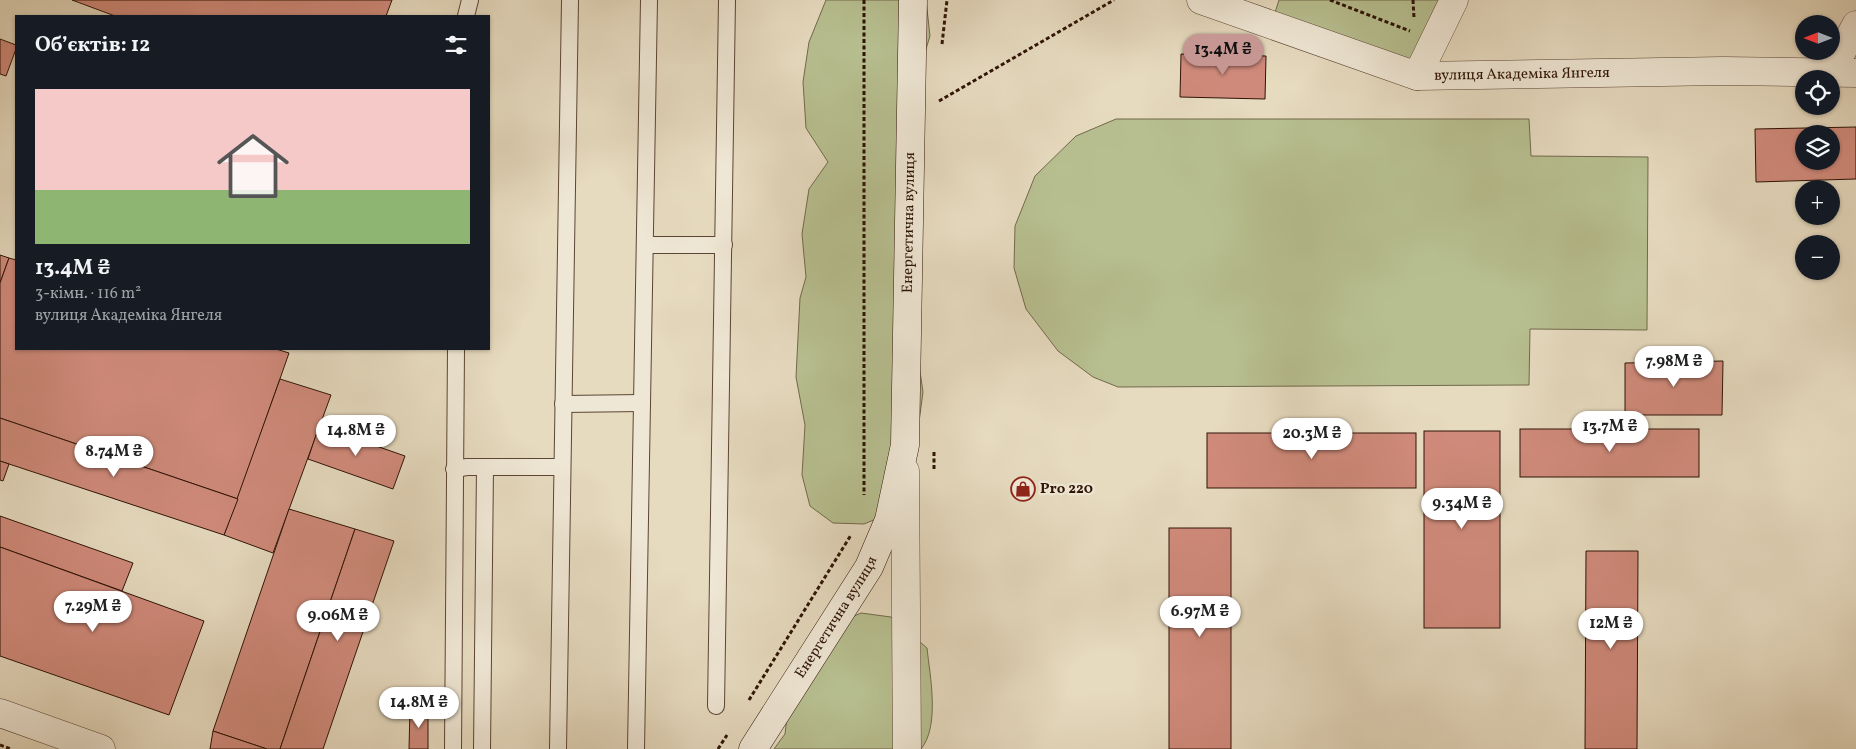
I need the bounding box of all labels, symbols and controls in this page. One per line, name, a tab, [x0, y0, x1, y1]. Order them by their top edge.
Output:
north arrow	[1795, 15, 1840, 60]
map controls	[1795, 15, 1840, 280]
text: Об’єктів: 12	[35, 31, 150, 60]
icon: filters	[442, 31, 470, 59]
pin: 13.4M ₴	[1177, 34, 1269, 76]
text: 13.4M ₴	[1194, 39, 1252, 61]
street label: вулиця Академіка Янгеля	[1434, 62, 1610, 86]
button: locate	[1795, 70, 1840, 115]
icon: home	[208, 121, 298, 211]
button: layers	[1795, 125, 1840, 170]
street label: Енергетична вулиця	[897, 152, 921, 293]
button: +	[1795, 180, 1840, 225]
button: −	[1795, 235, 1840, 280]
text: 13.4M ₴	[35, 254, 111, 283]
text: 3-кімн. · 116 m²	[35, 283, 141, 305]
text: вулиця Академіка Янгеля	[35, 305, 222, 327]
pin: 7.98M ₴	[1628, 346, 1720, 388]
text: 7.98M ₴	[1646, 351, 1702, 373]
pin: 13.7M ₴	[1564, 410, 1656, 453]
pin: 14.8M ₴	[310, 414, 402, 457]
text: 13.7M ₴	[1583, 416, 1638, 438]
pin: 20.3M ₴	[1266, 418, 1358, 460]
text: 14.8M ₴	[327, 420, 385, 442]
text: 20.3M ₴	[1282, 423, 1342, 445]
pin: 8.74M ₴	[68, 436, 160, 478]
text: 8.74M ₴	[85, 441, 143, 463]
shop icon: Pro 220	[1010, 476, 1036, 502]
place label: Pro 220	[1040, 479, 1093, 500]
pin: 9.34M ₴	[1416, 488, 1508, 530]
text: 9.34M ₴	[1432, 493, 1492, 515]
street label: Енергетична вулиця	[790, 553, 883, 682]
pin: 7.29M ₴	[47, 590, 139, 633]
text: 7.29M ₴	[65, 596, 121, 618]
pin: 6.97M ₴	[1154, 596, 1246, 638]
pin: 9.06M ₴	[292, 600, 384, 642]
text: 6.97M ₴	[1171, 601, 1229, 623]
text: 9.06M ₴	[308, 605, 368, 627]
pin: 12M ₴	[1576, 608, 1646, 650]
text: 12M ₴	[1589, 613, 1633, 635]
pin: 14.8M ₴	[373, 686, 465, 729]
text: 14.8M ₴	[390, 692, 448, 714]

